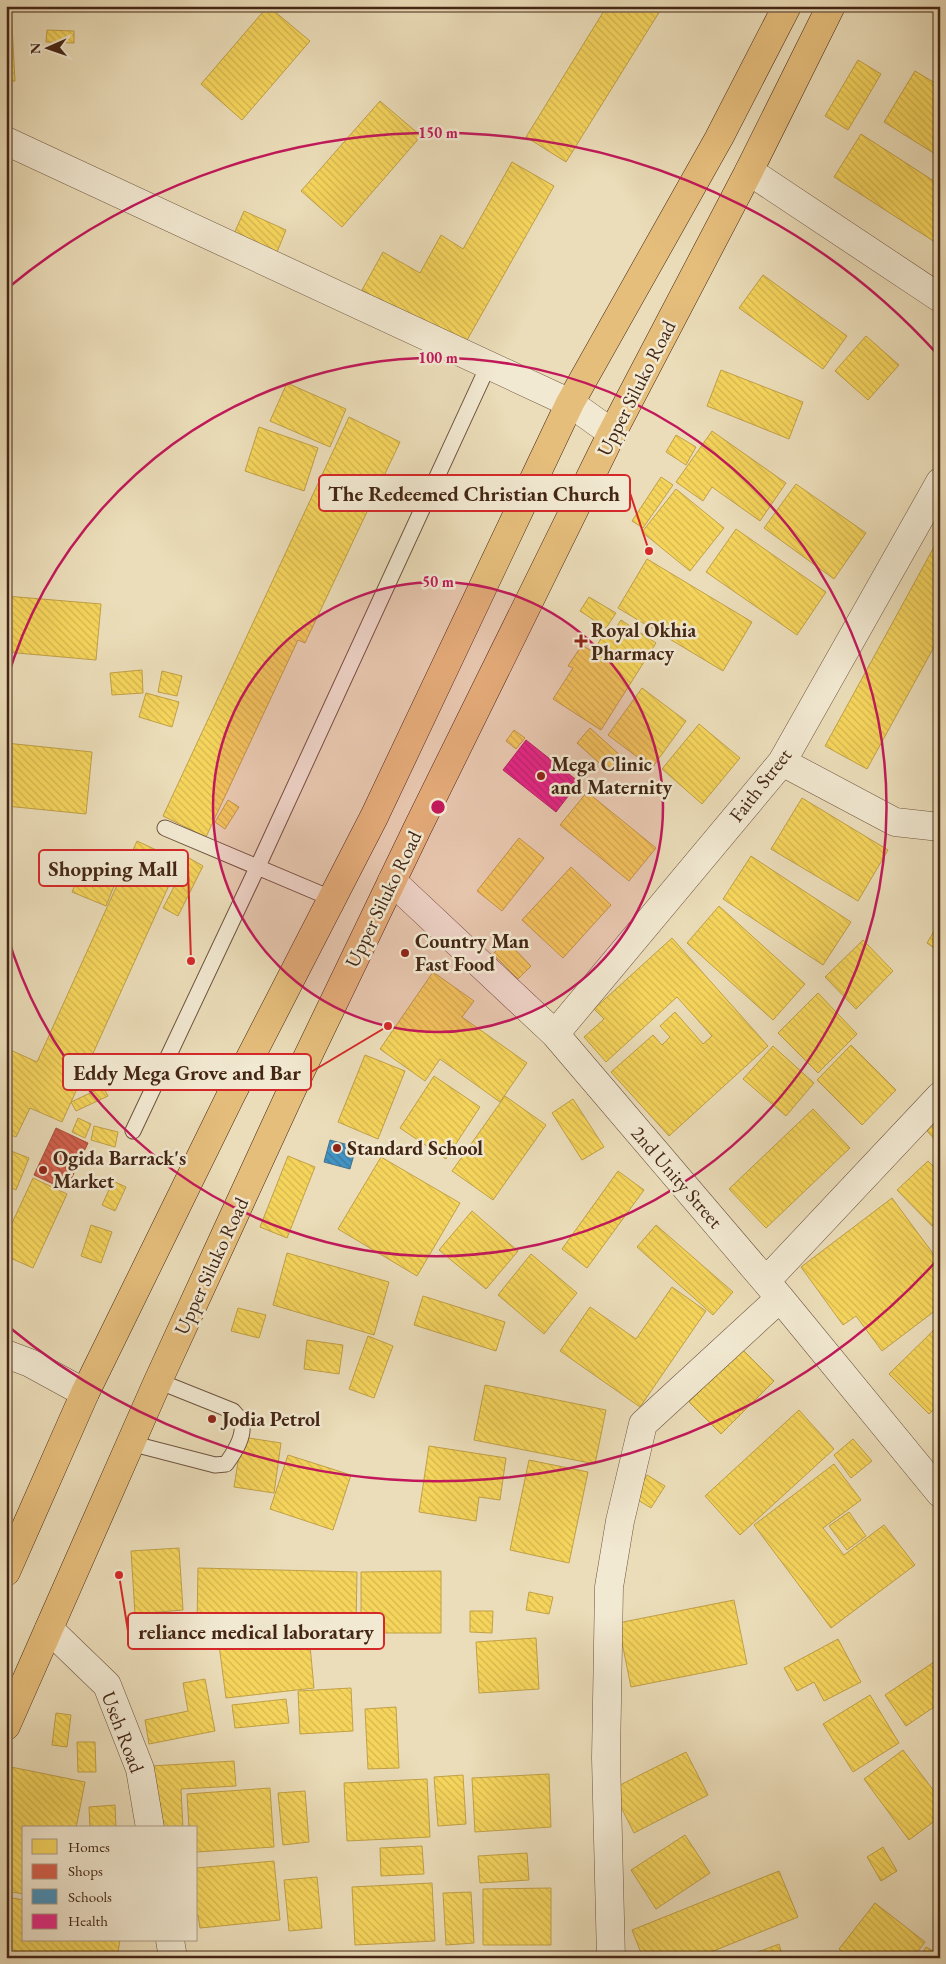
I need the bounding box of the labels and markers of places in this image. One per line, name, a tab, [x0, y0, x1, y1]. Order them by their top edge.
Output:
callout: The Redeemed Christian Church	[319, 475, 630, 511]
place label: Royal Okhia Pharmacy	[591, 617, 696, 666]
marker: Royal Okhia Pharmacy	[575, 635, 587, 647]
place label: Mega Clinic and Maternity	[551, 751, 672, 800]
marker: Mega Clinic and Maternity	[535, 770, 547, 782]
centre of rings	[429, 798, 447, 816]
callout: Shopping Mall	[39, 850, 188, 886]
place label: Country Man Fast Food	[415, 928, 529, 977]
marker: Country Man Fast Food	[399, 947, 411, 959]
callout: Eddy Mega Grove and Bar	[63, 1054, 311, 1090]
place label: Standard School	[347, 1135, 483, 1161]
marker: Standard School	[331, 1142, 343, 1154]
place label: Ogida Barrack's Market	[53, 1145, 186, 1194]
marker: Ogida Barrack's Market	[37, 1164, 49, 1176]
place label: Jodia Petrol	[220, 1406, 321, 1432]
marker: Jodia Petrol	[206, 1413, 218, 1425]
callout: reliance medical laboratary	[128, 1613, 384, 1649]

